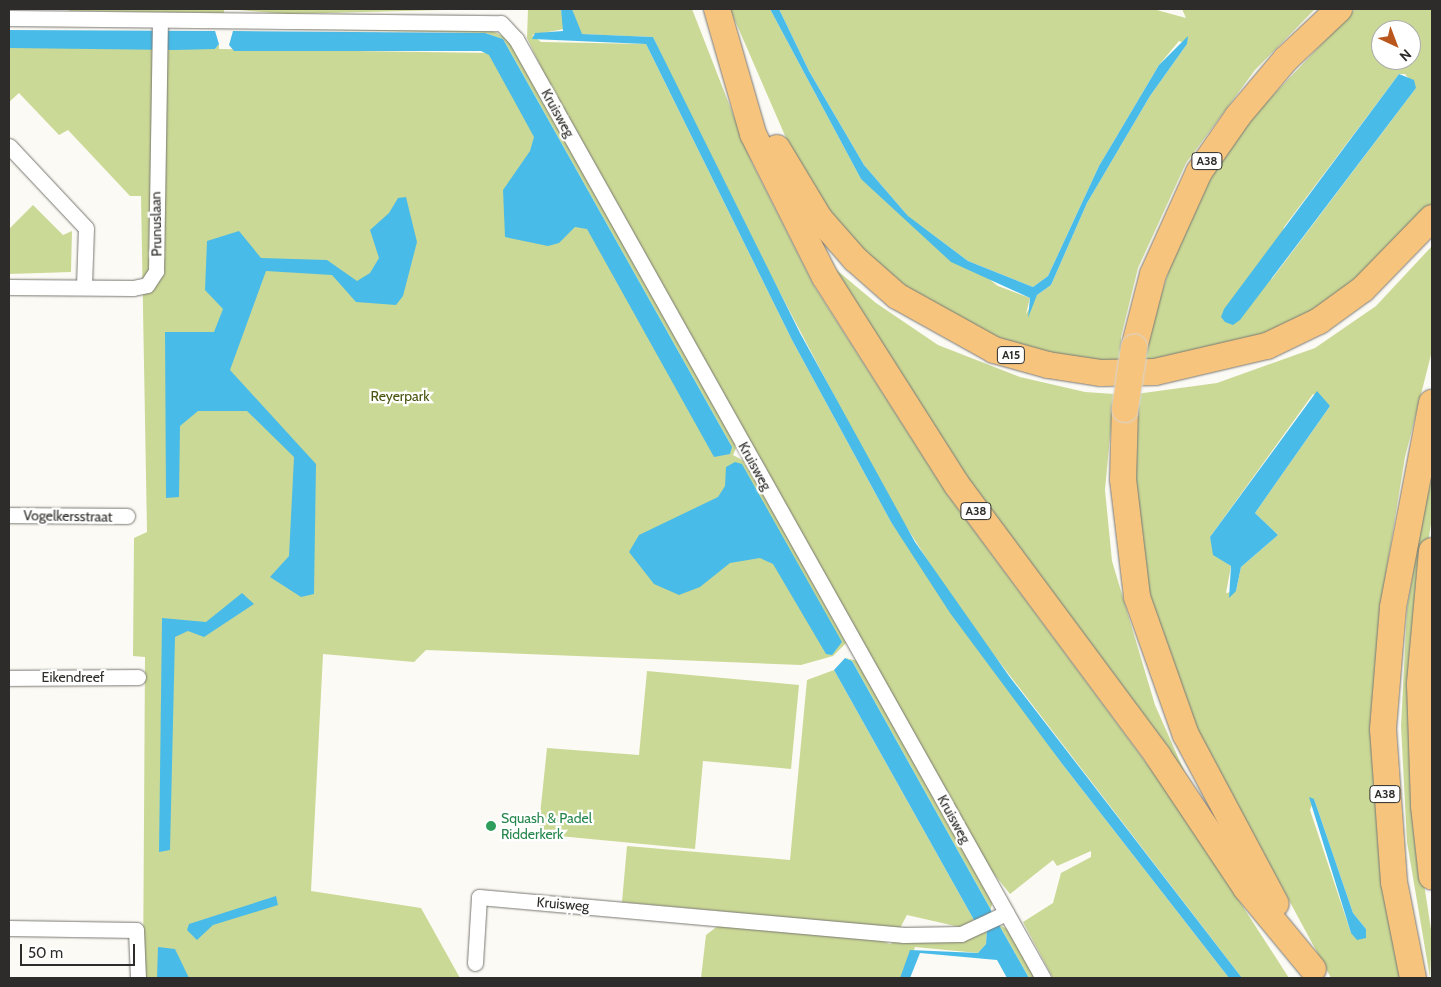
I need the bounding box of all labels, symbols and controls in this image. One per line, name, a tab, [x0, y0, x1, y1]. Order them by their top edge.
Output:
north arrow	[1371, 20, 1421, 70]
text: N	[1396, 45, 1415, 65]
street label: Kruisweg	[538, 86, 578, 140]
road number: A38	[1191, 152, 1223, 170]
street label: Prunuslaan	[147, 191, 165, 257]
road number: A15	[996, 346, 1026, 364]
park label: Reyerpark	[370, 388, 430, 404]
street label: Kruisweg	[735, 439, 775, 493]
road number: A38	[960, 502, 992, 520]
street label: Vogelkersstraat	[23, 507, 113, 525]
street label: Eikendreef	[42, 669, 104, 685]
road number: A38	[1369, 784, 1401, 804]
street label: Kruisweg	[934, 792, 974, 846]
place label: Squash & Padel Ridderkerk	[501, 810, 592, 842]
marker: Squash & Padel Ridderkerk	[485, 820, 497, 832]
street label: Kruisweg	[536, 893, 590, 915]
scale bar	[22, 934, 138, 966]
text: 50 m	[28, 944, 63, 962]

